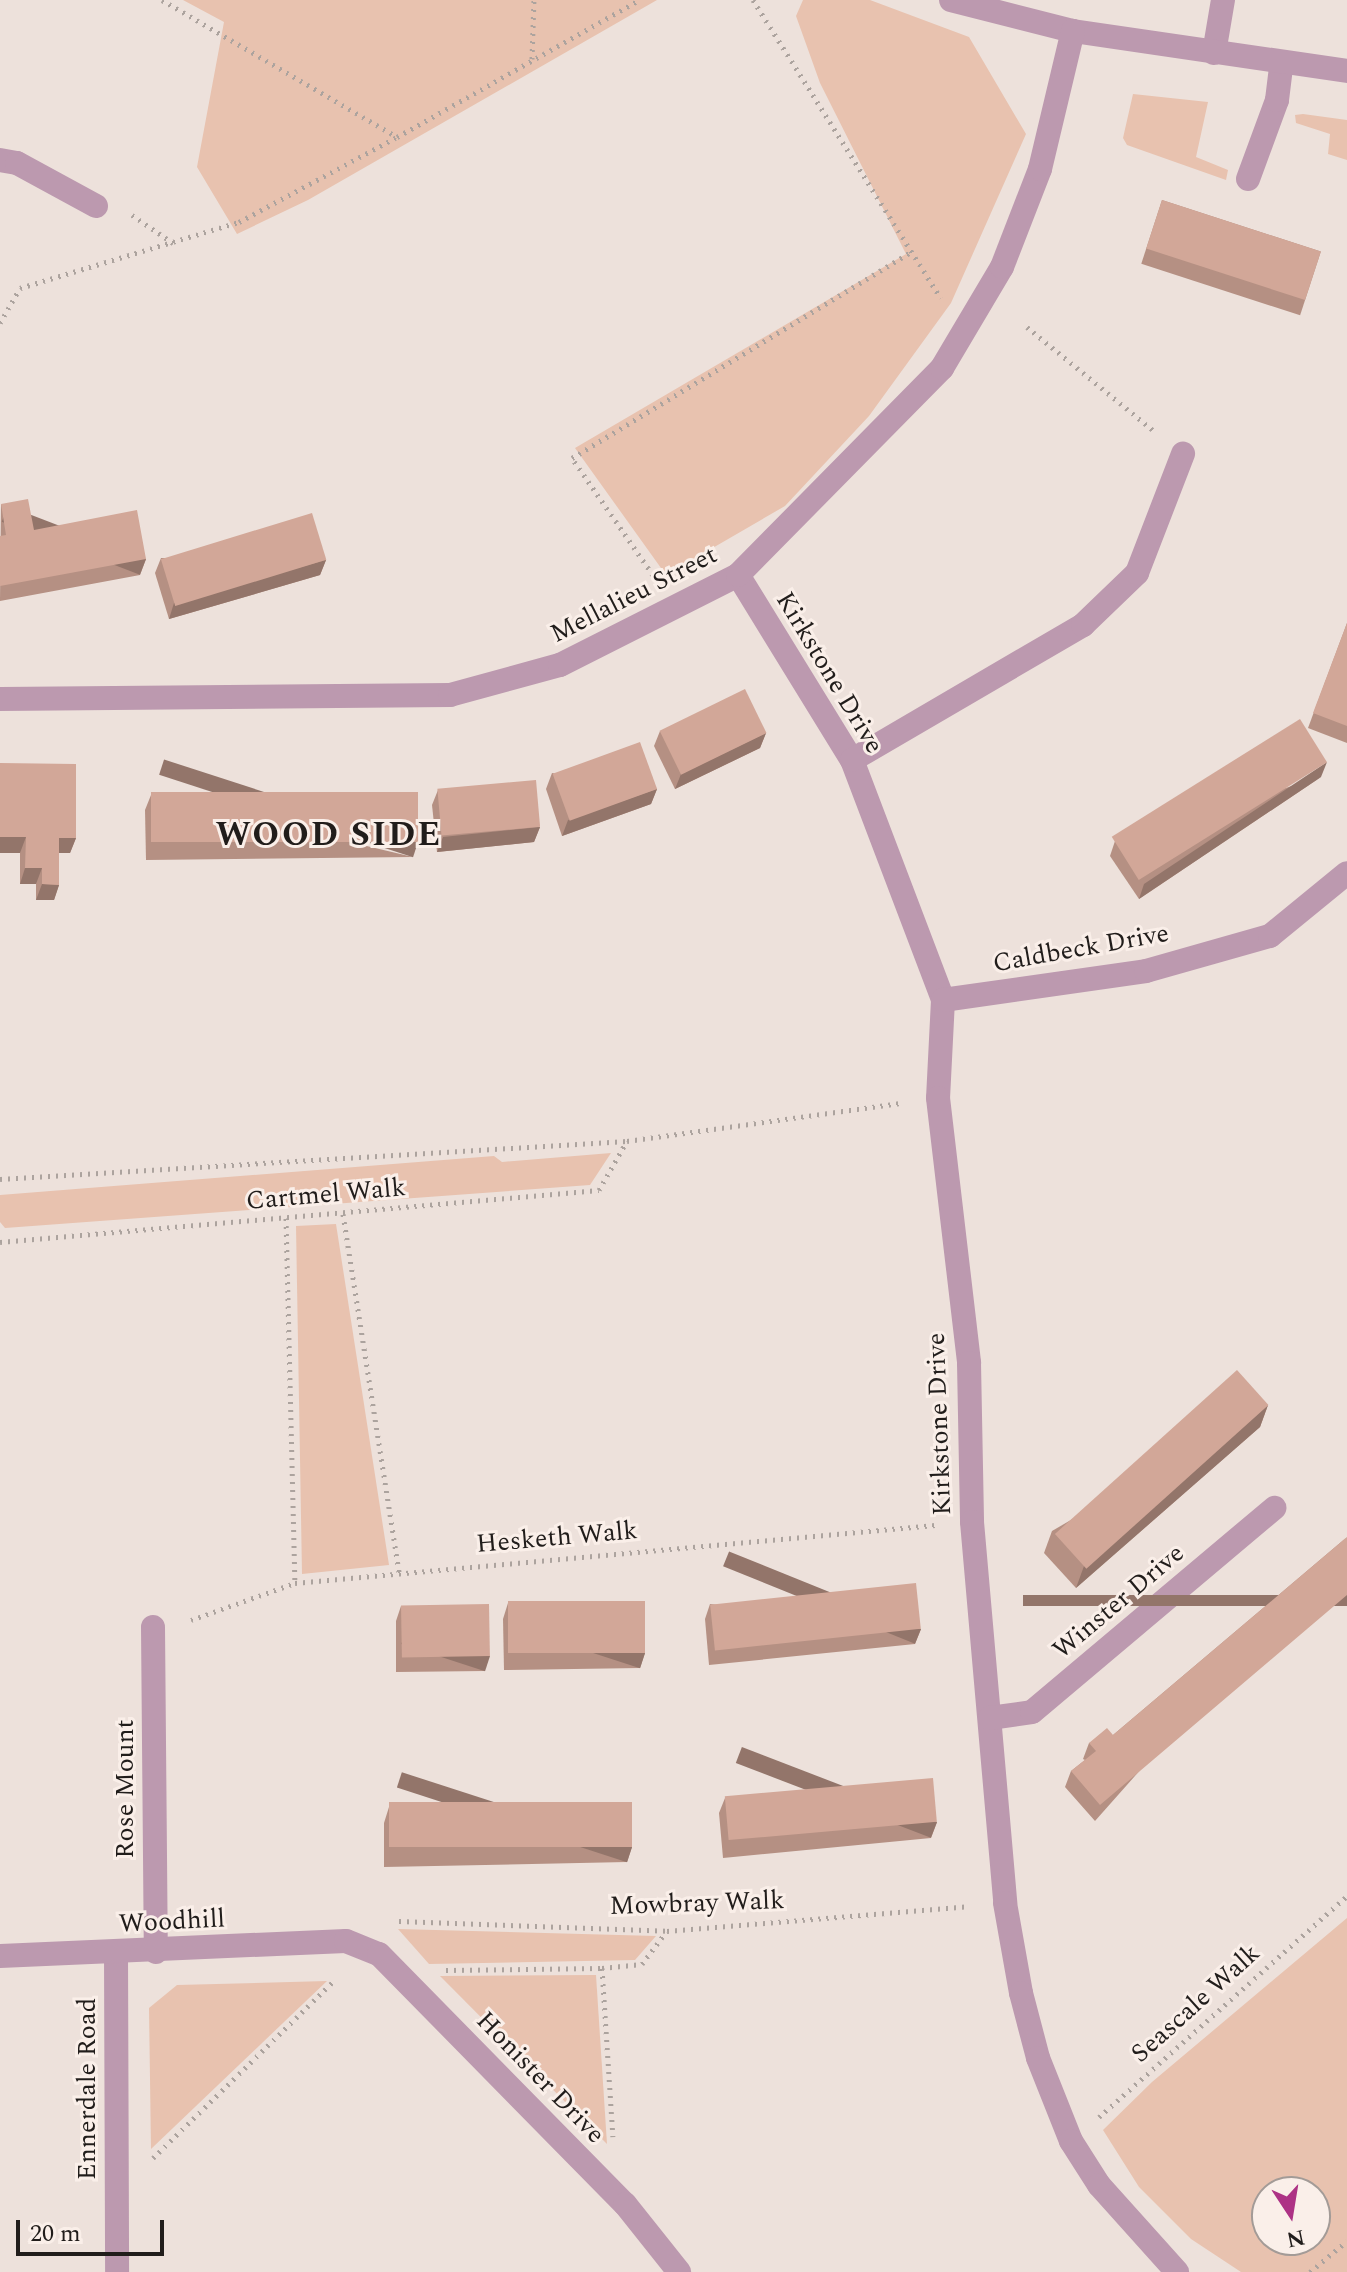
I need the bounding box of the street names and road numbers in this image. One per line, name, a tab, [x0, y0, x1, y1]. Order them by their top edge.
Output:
street label: Mellalieu Street	[545, 540, 723, 650]
street label: Kirkstone Drive	[769, 587, 889, 759]
street label: Caldbeck Drive	[991, 918, 1171, 980]
street label: Cartmel Walk	[245, 1172, 407, 1218]
street label: Kirkstone Drive	[921, 1332, 959, 1516]
street label: Hesketh Walk	[475, 1515, 639, 1561]
street label: Winster Drive	[1047, 1538, 1191, 1666]
street label: Rose Mount	[110, 1719, 142, 1859]
street label: Mowbray Walk	[609, 1885, 785, 1923]
street label: Woodhill	[118, 1904, 226, 1940]
street label: Seascale Walk	[1125, 1938, 1267, 2070]
street label: Ennerdale Road	[72, 1998, 104, 2180]
street label: Honister Drive	[469, 2005, 611, 2151]

